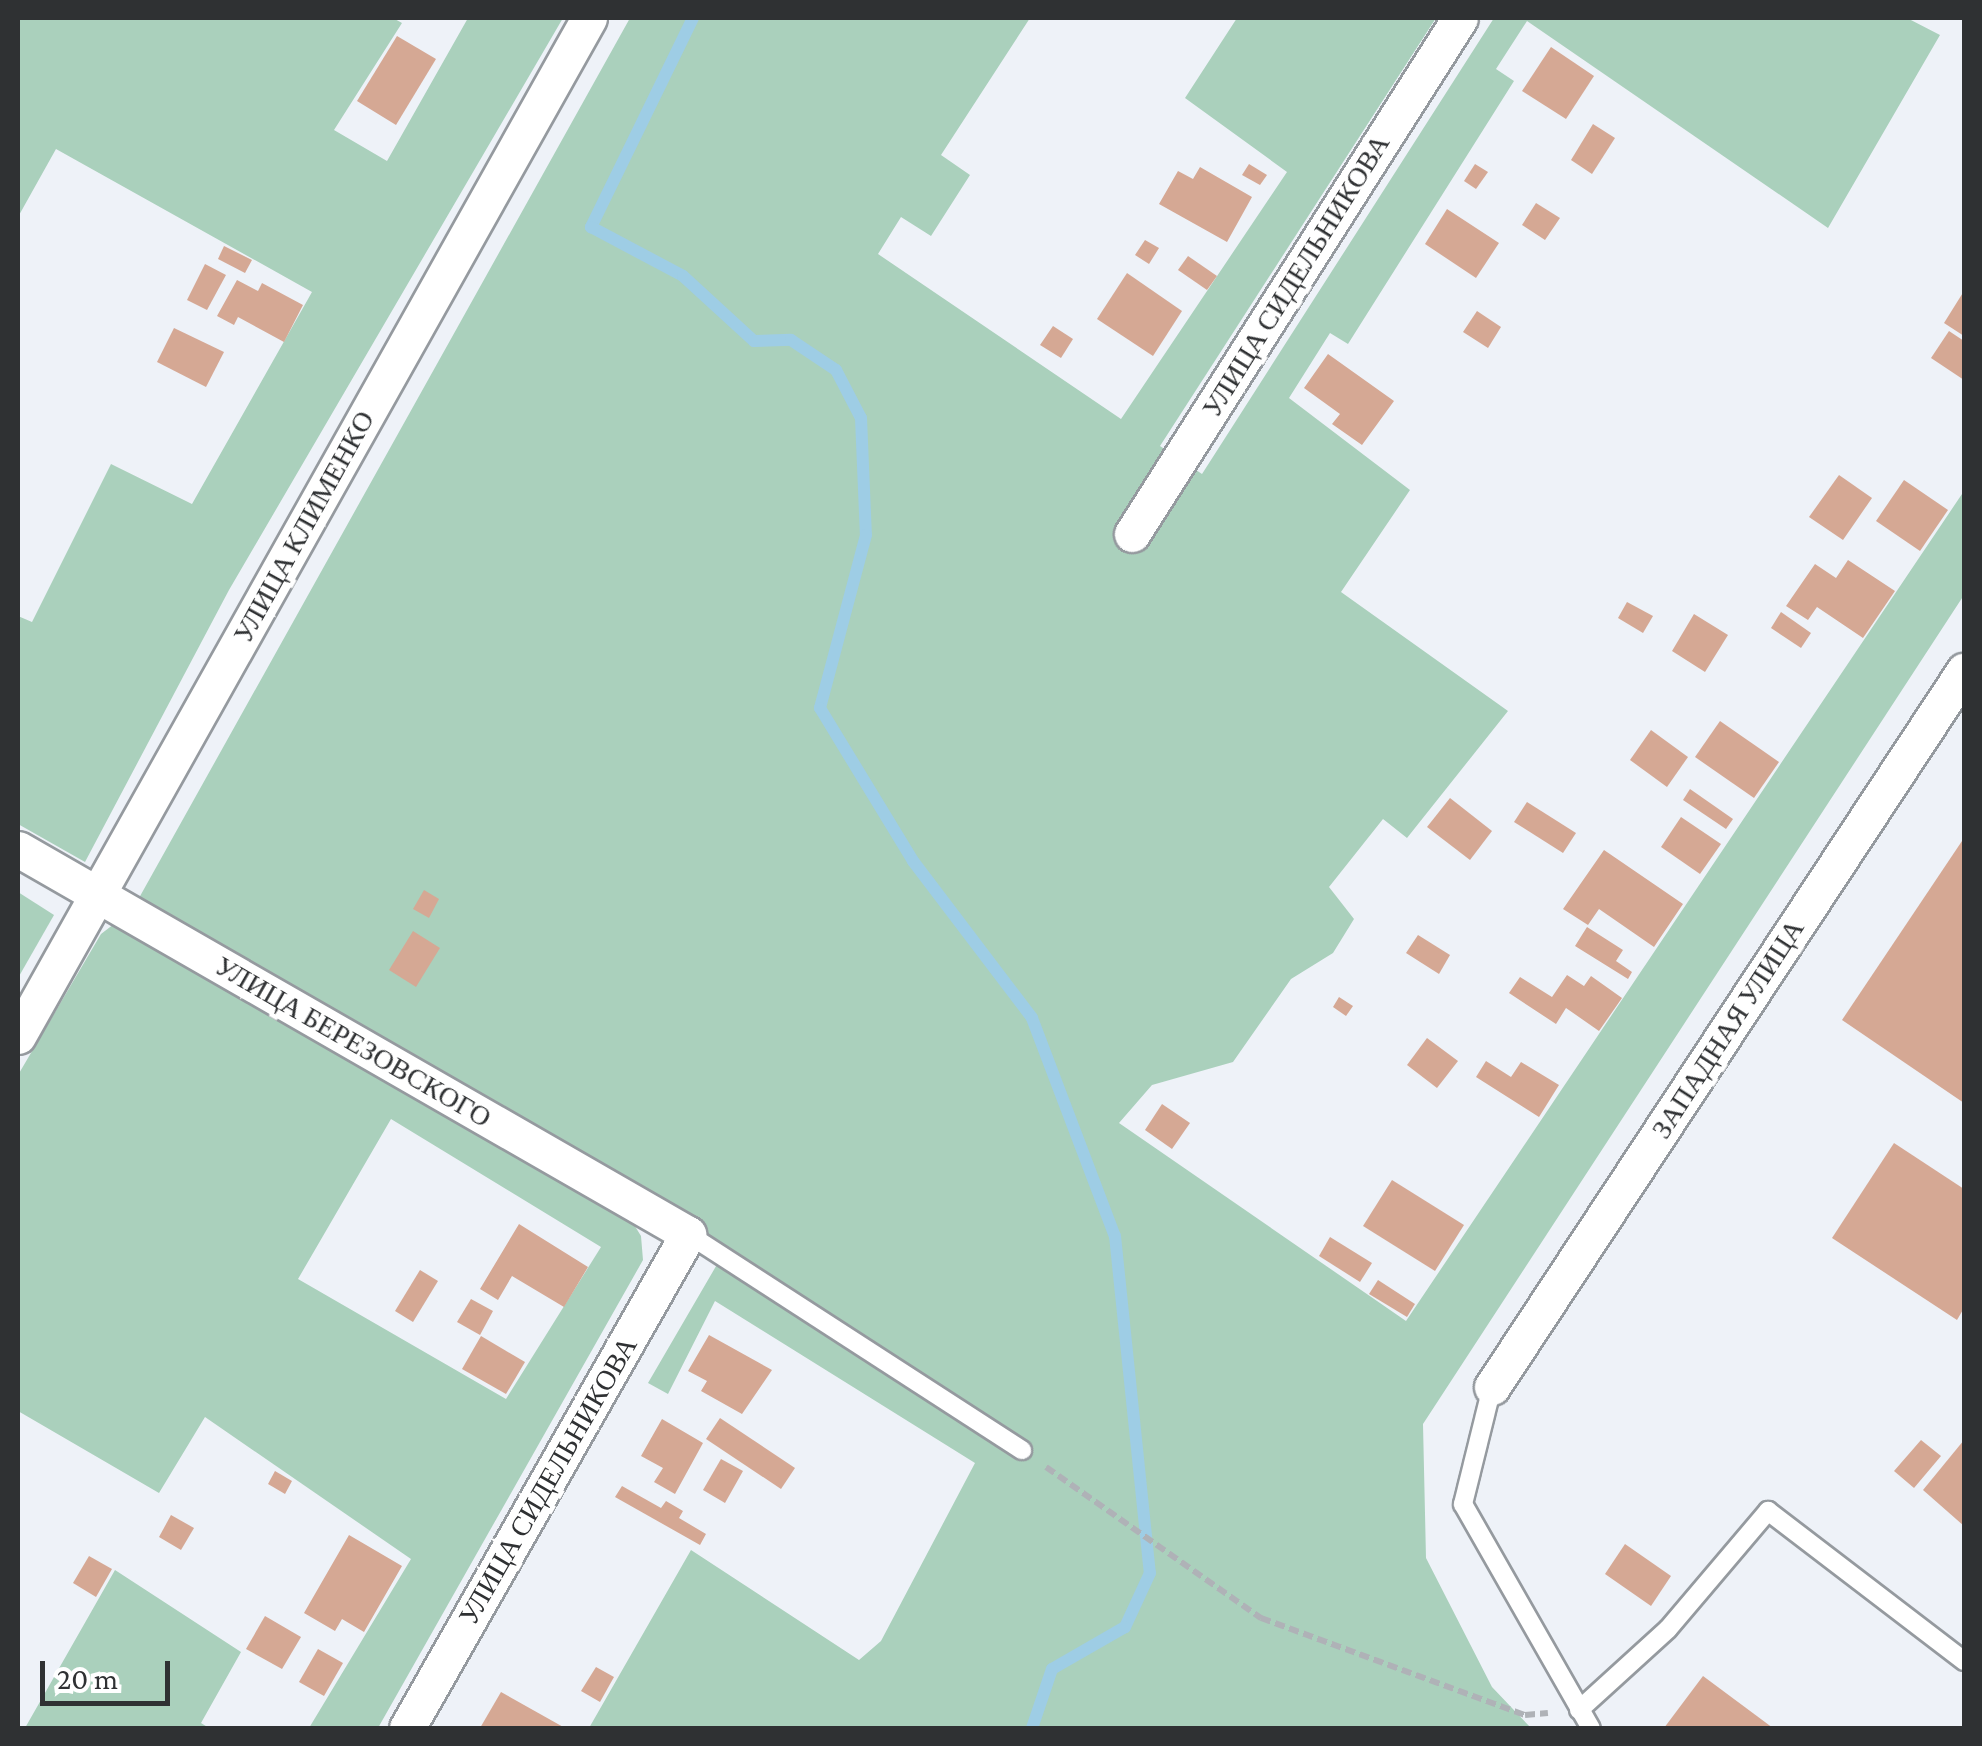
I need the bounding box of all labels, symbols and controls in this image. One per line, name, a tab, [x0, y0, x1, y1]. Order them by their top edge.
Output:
street label: УЛИЦА СИДЕЛЬНИКОВА	[1195, 128, 1397, 424]
street label: УЛИЦА КЛИМЕНКО	[226, 405, 382, 649]
street label: ЗАПАДНАЯ УЛИЦА	[1645, 913, 1811, 1145]
street label: УЛИЦА БЕРЕЗОВСКОГО	[209, 949, 497, 1135]
street label: УЛИЦА СИДЕЛЬНИКОВА	[452, 1331, 644, 1631]
scale bar	[45, 1641, 175, 1703]
text: 20 m	[57, 1662, 118, 1695]

